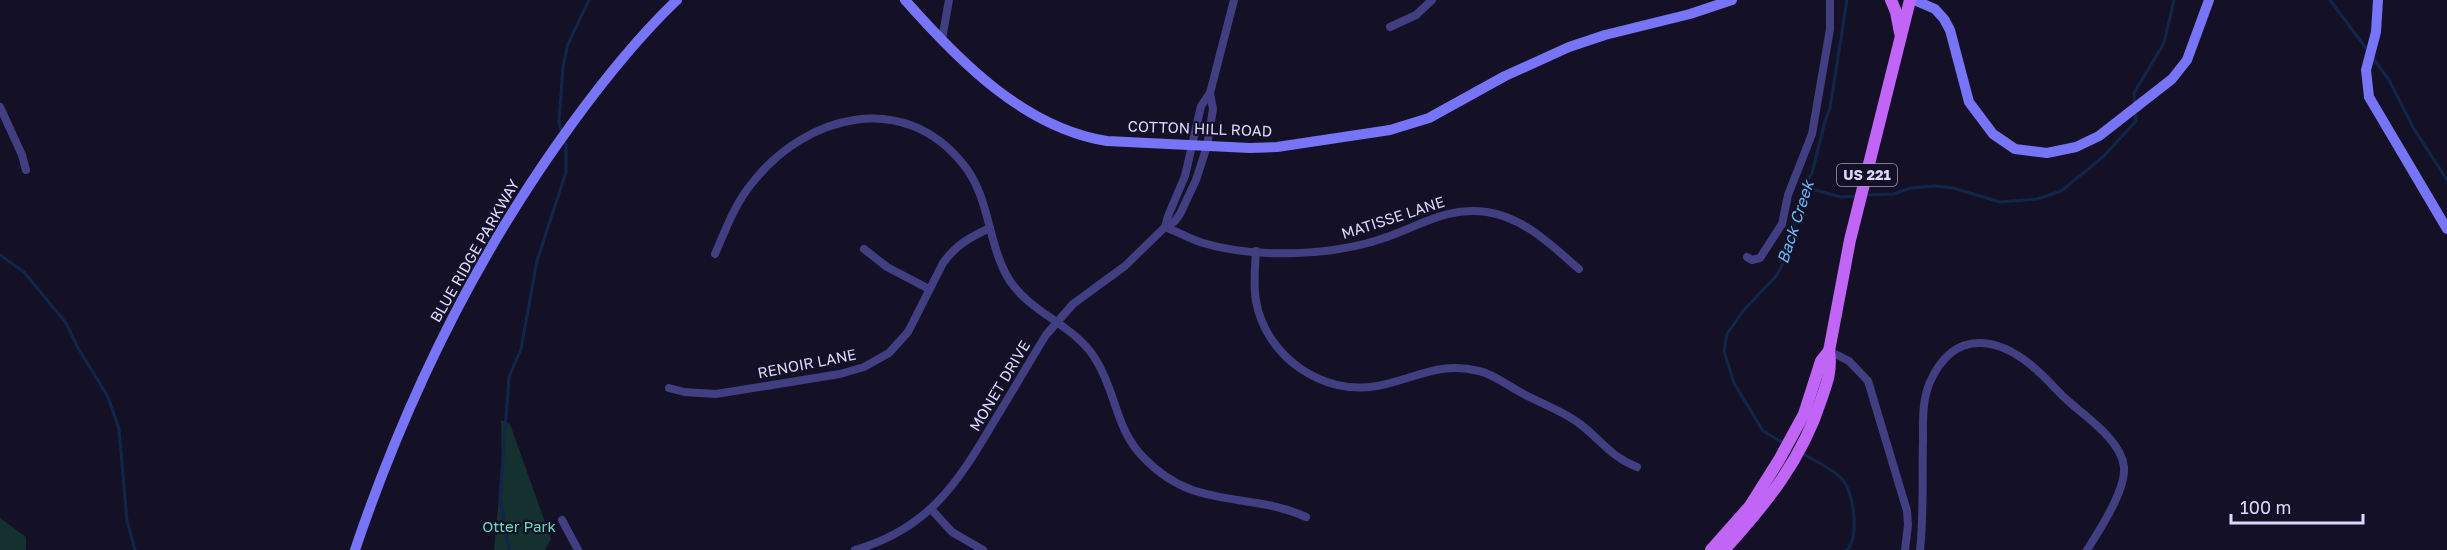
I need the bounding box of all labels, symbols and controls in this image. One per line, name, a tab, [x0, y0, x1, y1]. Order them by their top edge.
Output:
street label: COTTON HILL ROAD	[1127, 116, 1273, 140]
road number: US 221	[1837, 164, 1897, 186]
street label: BLUE RIDGE PARKWAY	[426, 176, 523, 325]
water label: Back Creek	[1772, 176, 1818, 266]
street label: MATISSE LANE	[1339, 192, 1447, 242]
street label: MONET DRIVE	[965, 337, 1033, 434]
street label: RENOIR LANE	[756, 345, 858, 381]
scale bar	[2231, 487, 2363, 525]
text: 100 m	[2240, 496, 2291, 518]
park label: Otter Park	[482, 517, 556, 535]

